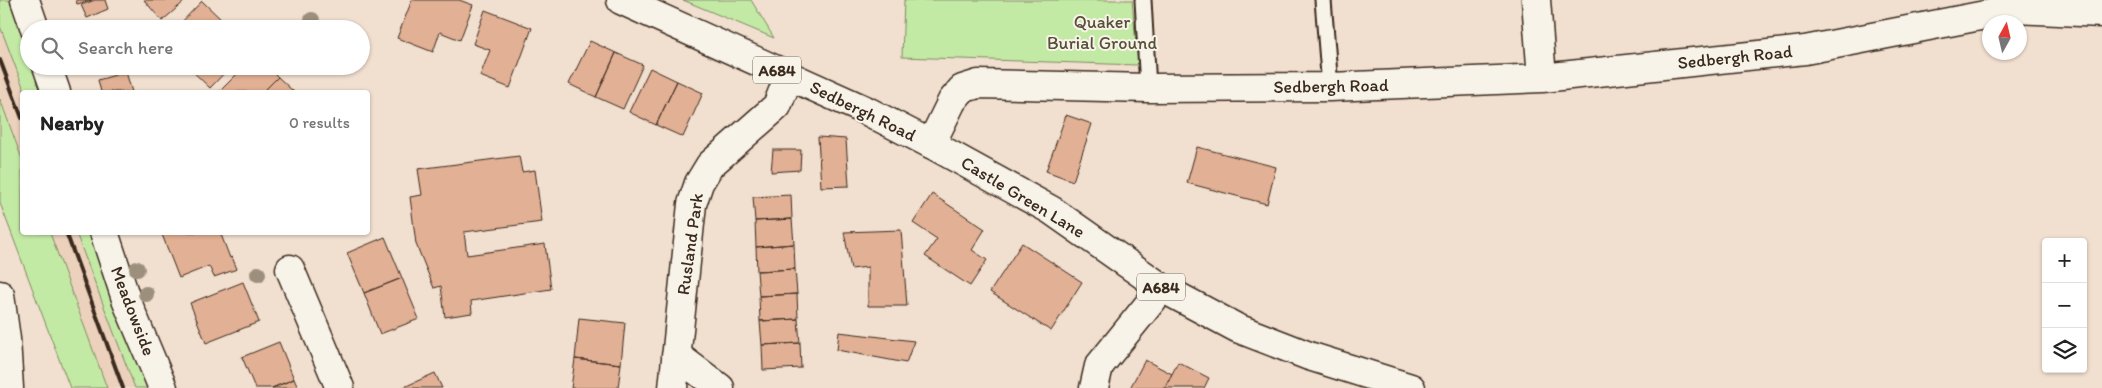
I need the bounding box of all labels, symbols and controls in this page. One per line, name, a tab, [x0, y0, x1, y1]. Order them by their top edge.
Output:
park label: Quaker Burial Ground	[1047, 11, 1157, 54]
north arrow	[1982, 15, 2027, 60]
search box	[20, 20, 370, 75]
icon: search	[38, 34, 66, 62]
text: Search here	[78, 36, 173, 59]
street label: Sedbergh Road	[1676, 40, 1794, 74]
road number: A684	[753, 56, 801, 84]
street label: Sedbergh Road	[1273, 74, 1389, 98]
street label: Sedbergh Road	[806, 76, 920, 146]
text: Nearby	[40, 110, 104, 135]
text: 0 results	[289, 113, 350, 132]
street label: Castle Green Lane	[957, 151, 1089, 243]
street label: Rusland Park	[672, 191, 708, 296]
map controls	[2042, 238, 2087, 373]
button: +	[2042, 238, 2087, 283]
street label: Meadowside	[106, 263, 160, 359]
road number: A684	[1137, 274, 1185, 300]
button: −	[2042, 283, 2087, 328]
button: layers	[2042, 328, 2087, 373]

